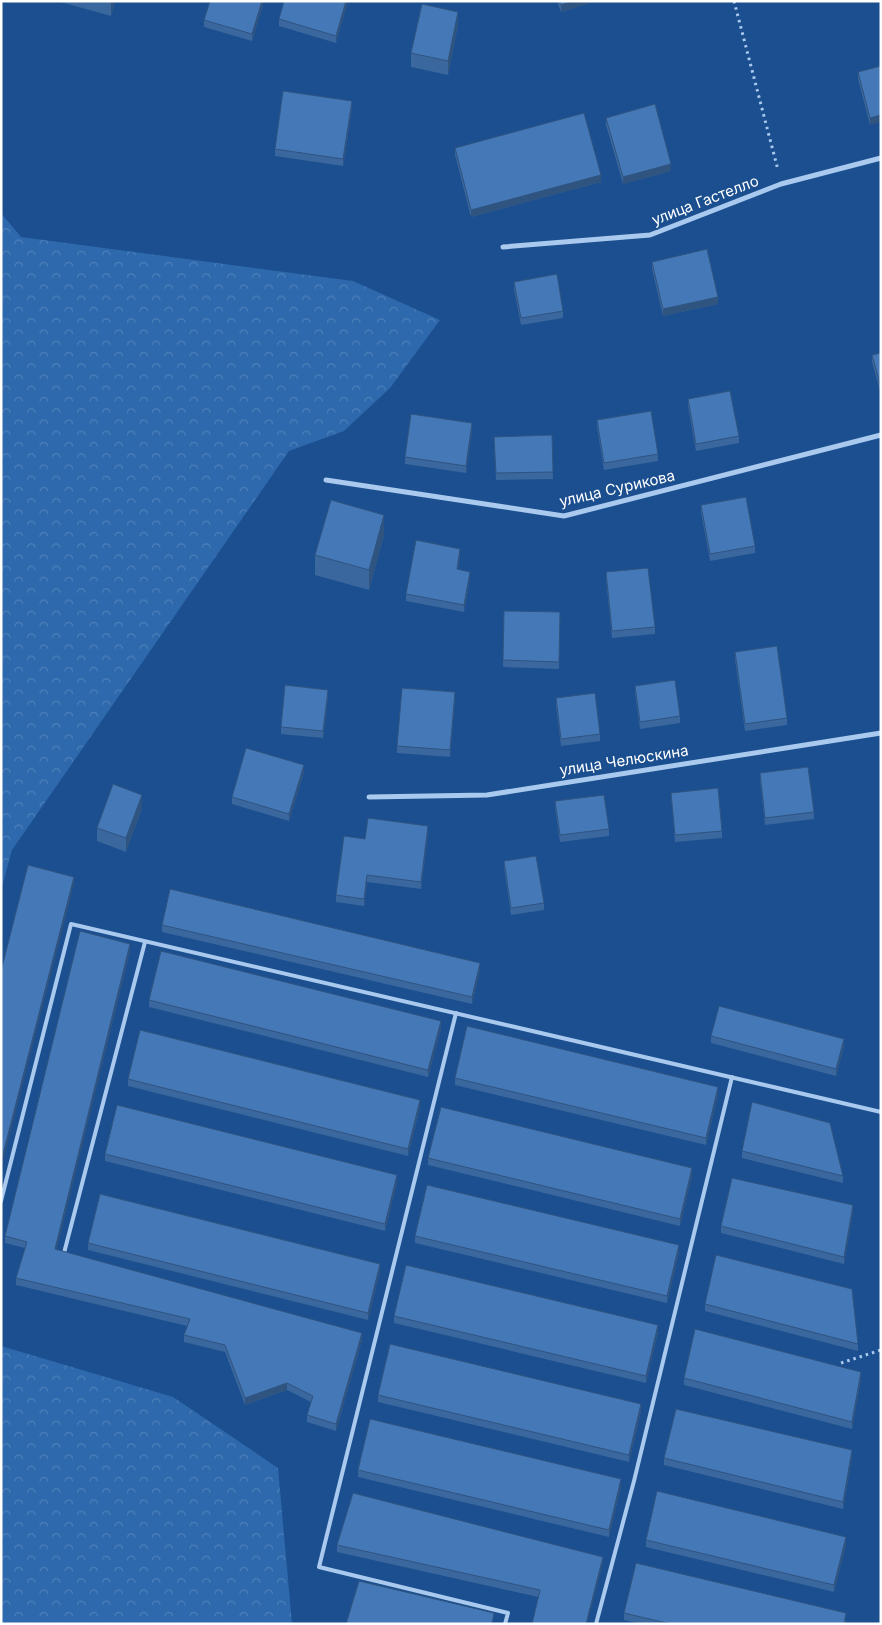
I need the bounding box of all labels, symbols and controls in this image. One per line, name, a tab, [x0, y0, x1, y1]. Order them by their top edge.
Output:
street label: улица Гастелло	[649, 171, 761, 229]
street label: улица Сурикова	[557, 465, 677, 511]
street label: улица Челюскина	[558, 740, 690, 780]

